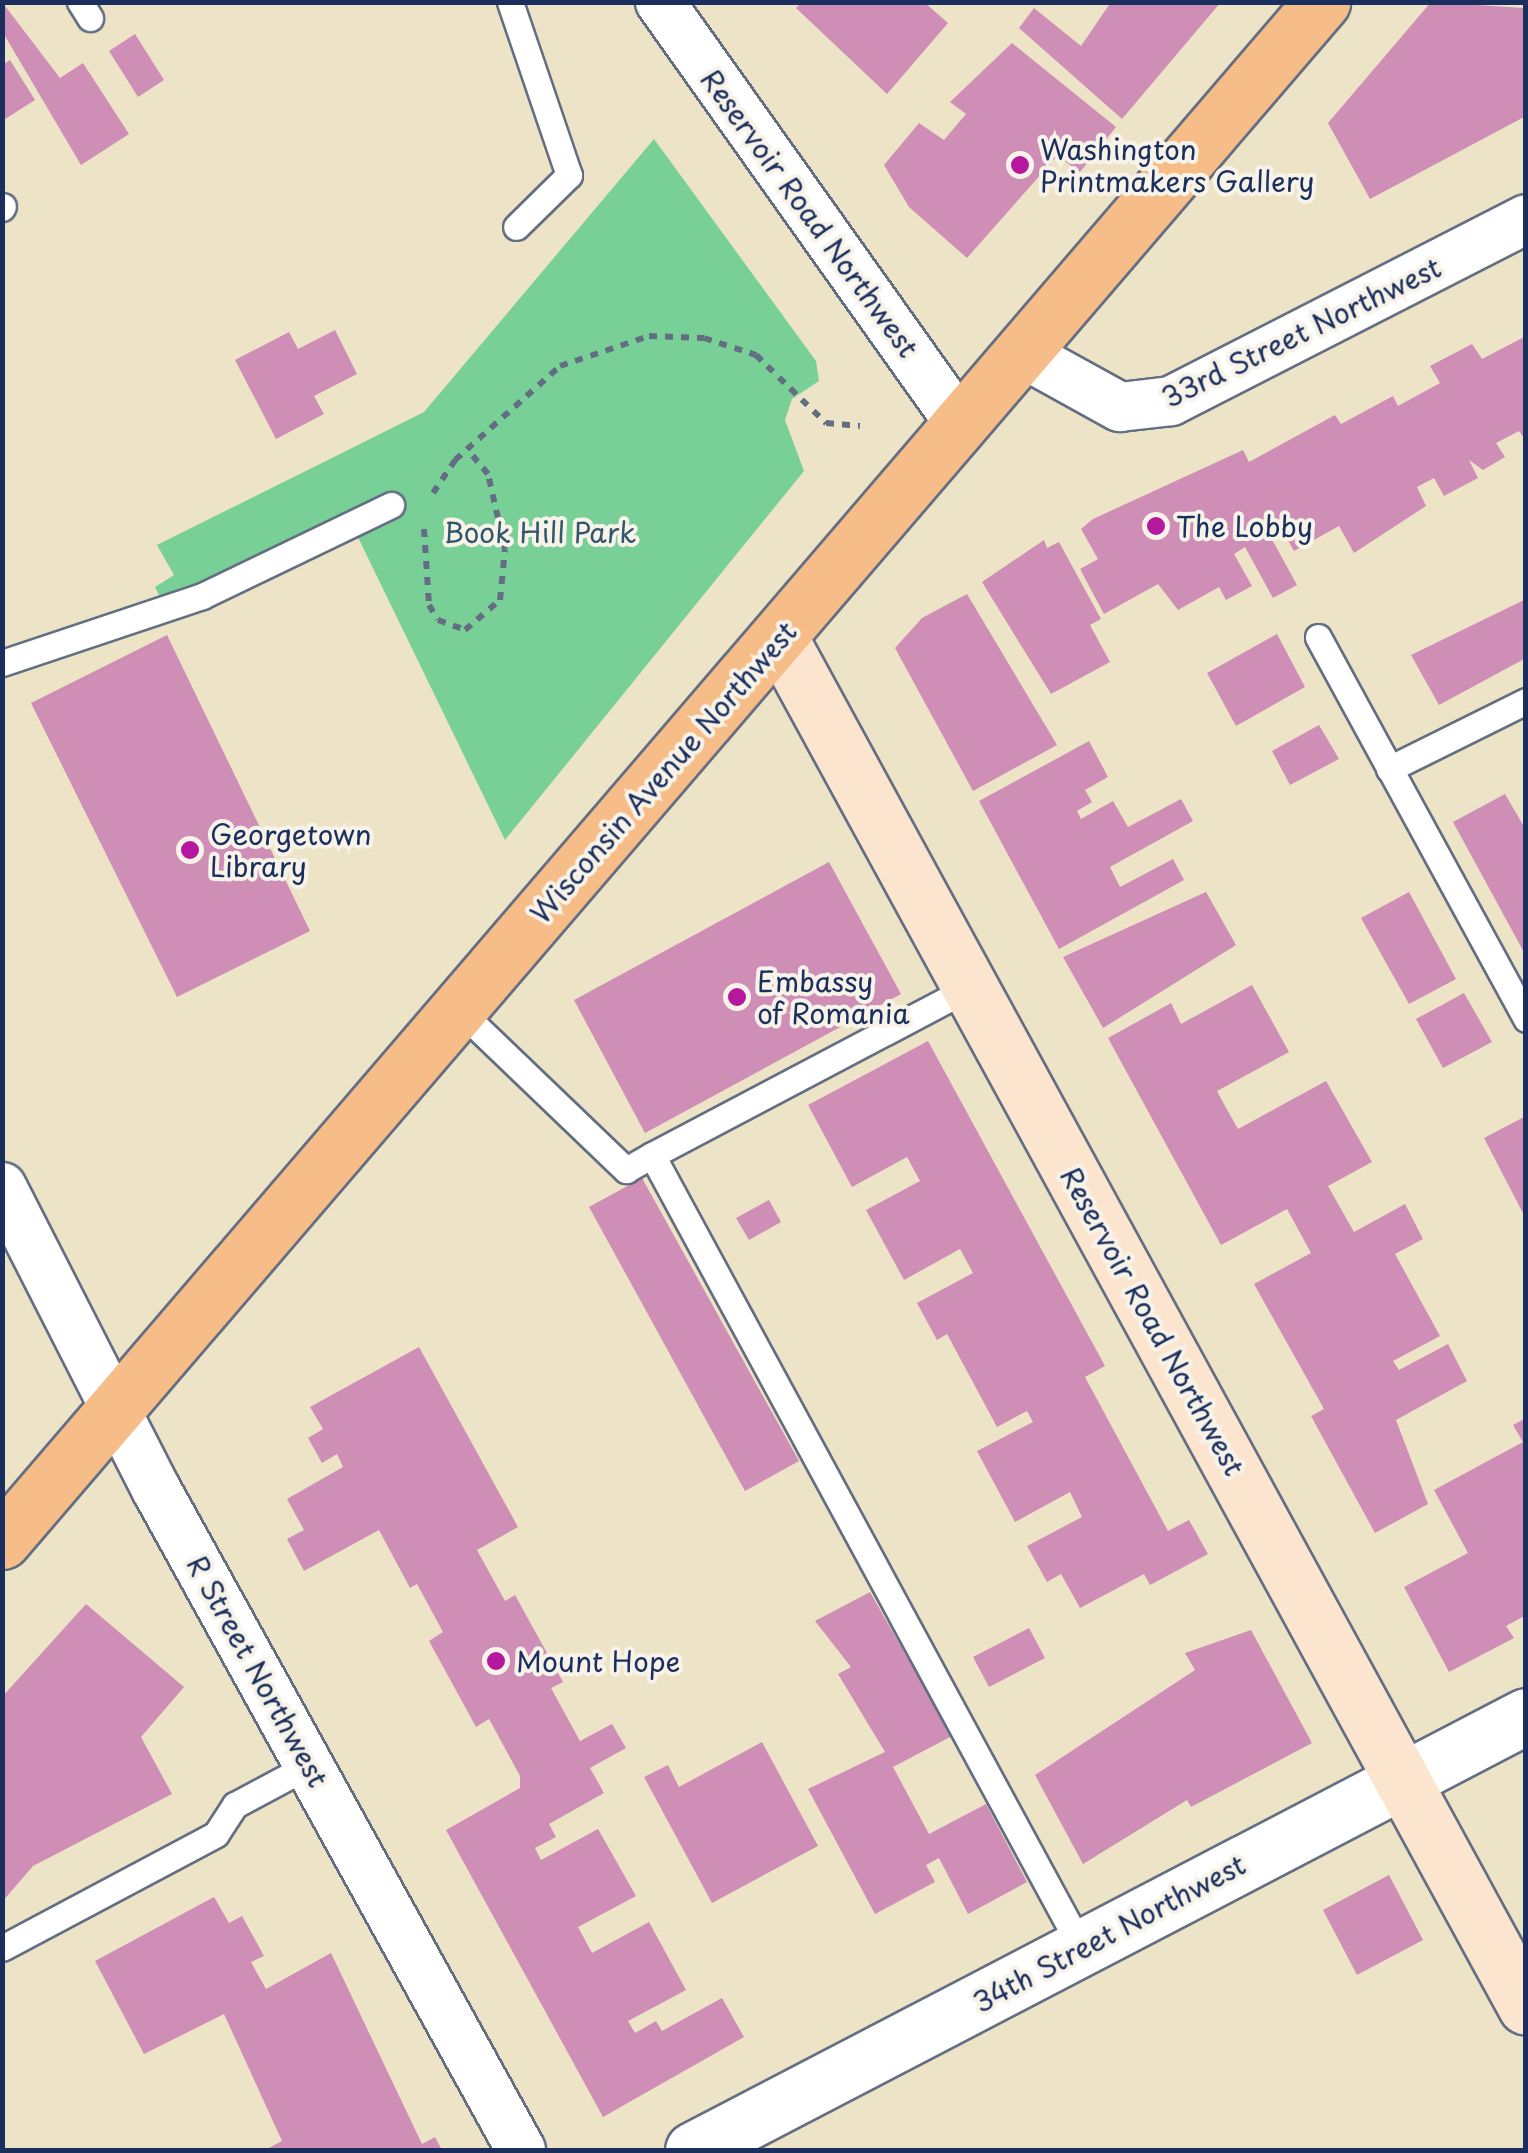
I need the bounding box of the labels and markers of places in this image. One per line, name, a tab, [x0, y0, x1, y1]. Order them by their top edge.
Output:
place label: Washington Printmakers Gallery	[1040, 132, 1315, 198]
marker: Washington Printmakers Gallery	[1009, 154, 1031, 176]
place label: The Lobby	[1176, 509, 1313, 543]
marker: The Lobby	[1145, 515, 1167, 537]
place label: Georgetown Library	[210, 817, 372, 883]
marker: Georgetown Library	[179, 839, 201, 861]
place label: Embassy of Romania	[757, 964, 911, 1030]
marker: Embassy of Romania	[726, 986, 748, 1008]
place label: Mount Hope	[516, 1644, 680, 1678]
marker: Mount Hope	[485, 1650, 507, 1672]

